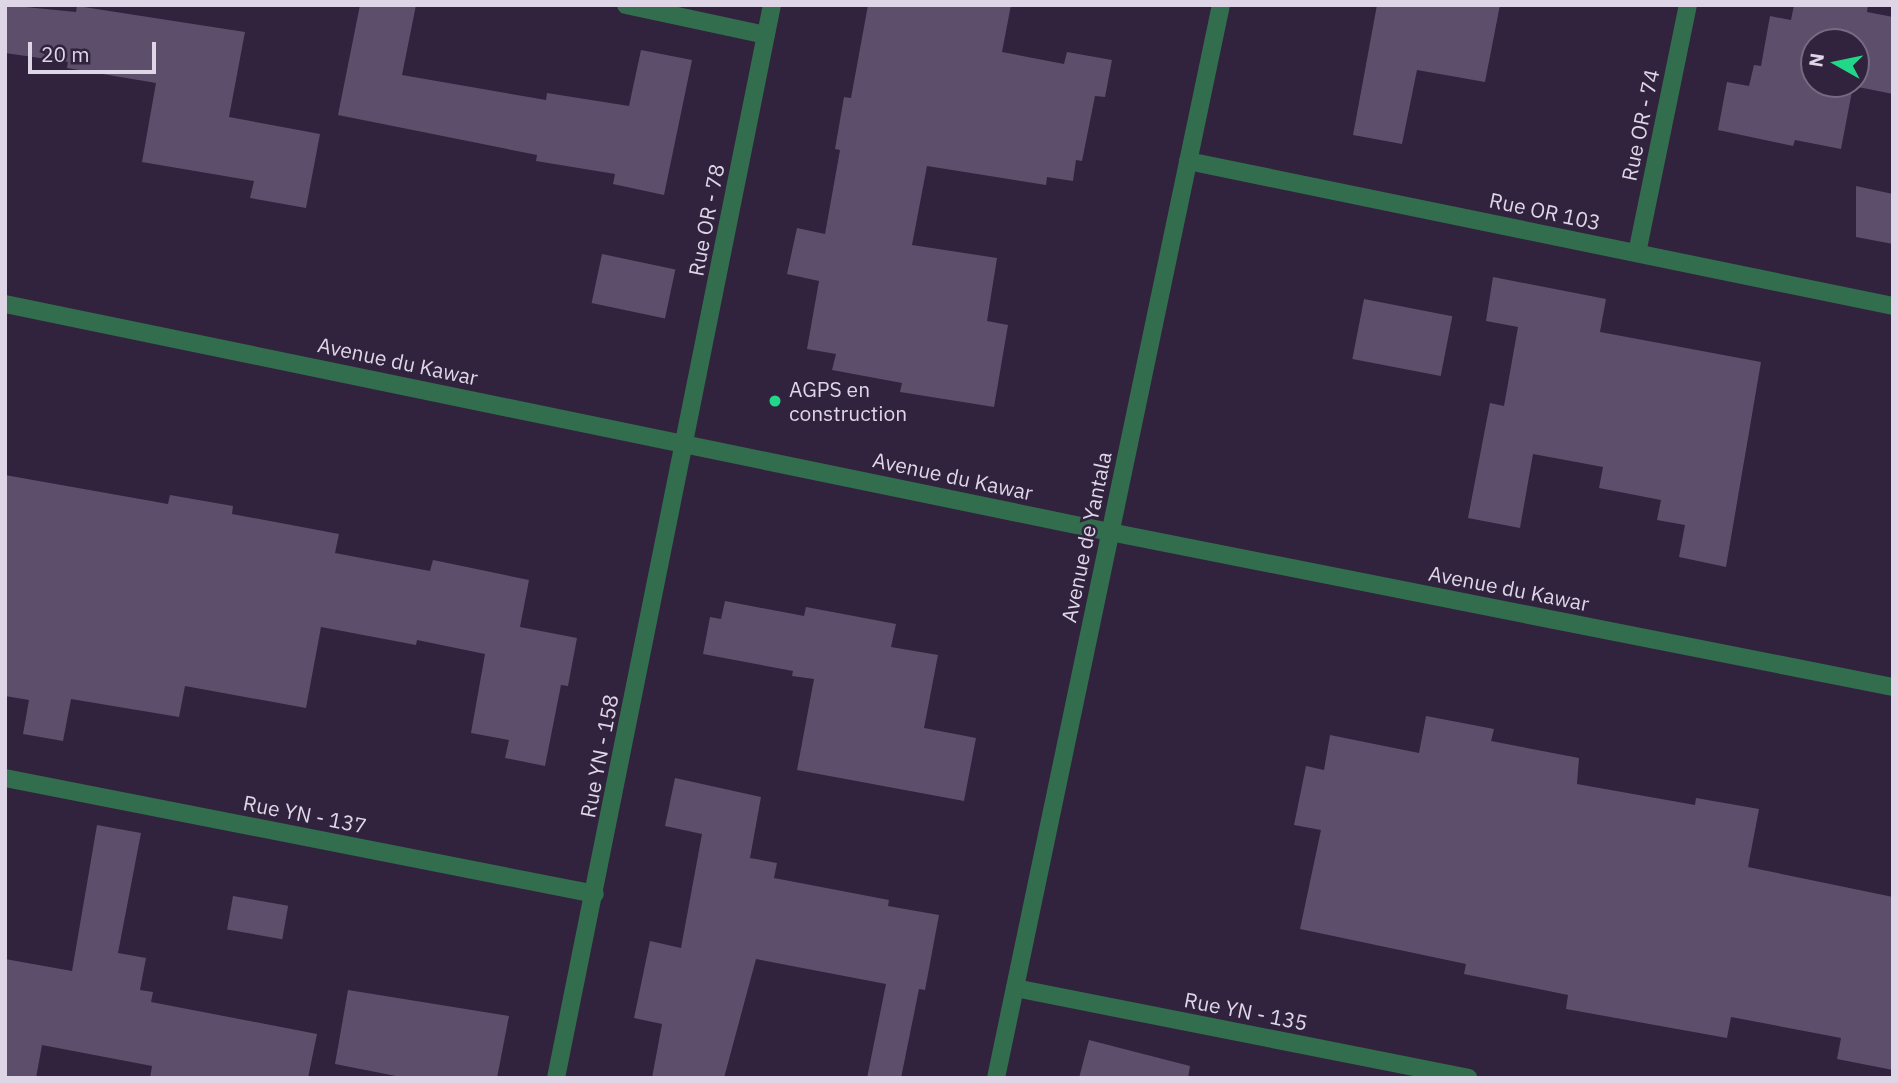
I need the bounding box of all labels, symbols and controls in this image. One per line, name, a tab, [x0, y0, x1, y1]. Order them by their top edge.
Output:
scale bar	[32, 28, 159, 72]
north arrow	[1800, 28, 1870, 98]
text: 20 m	[41, 40, 90, 68]
text: N	[1803, 51, 1829, 69]
street label: Rue OR - 74	[1616, 67, 1664, 183]
street label: Rue OR - 78	[683, 162, 729, 278]
street label: Rue OR 103	[1487, 187, 1603, 235]
street label: Avenue du Kawar	[316, 332, 480, 390]
place label: AGPS en construction	[789, 376, 907, 426]
marker: AGPS en construction	[767, 393, 783, 409]
street label: Avenue du Kawar	[871, 447, 1035, 505]
street label: Avenue de Yantala	[1056, 449, 1116, 625]
street label: Avenue du Kawar	[1427, 560, 1591, 616]
street label: Rue YN - 158	[575, 692, 623, 820]
street label: Rue YN - 137	[241, 790, 369, 838]
street label: Rue YN - 135	[1182, 987, 1310, 1035]

